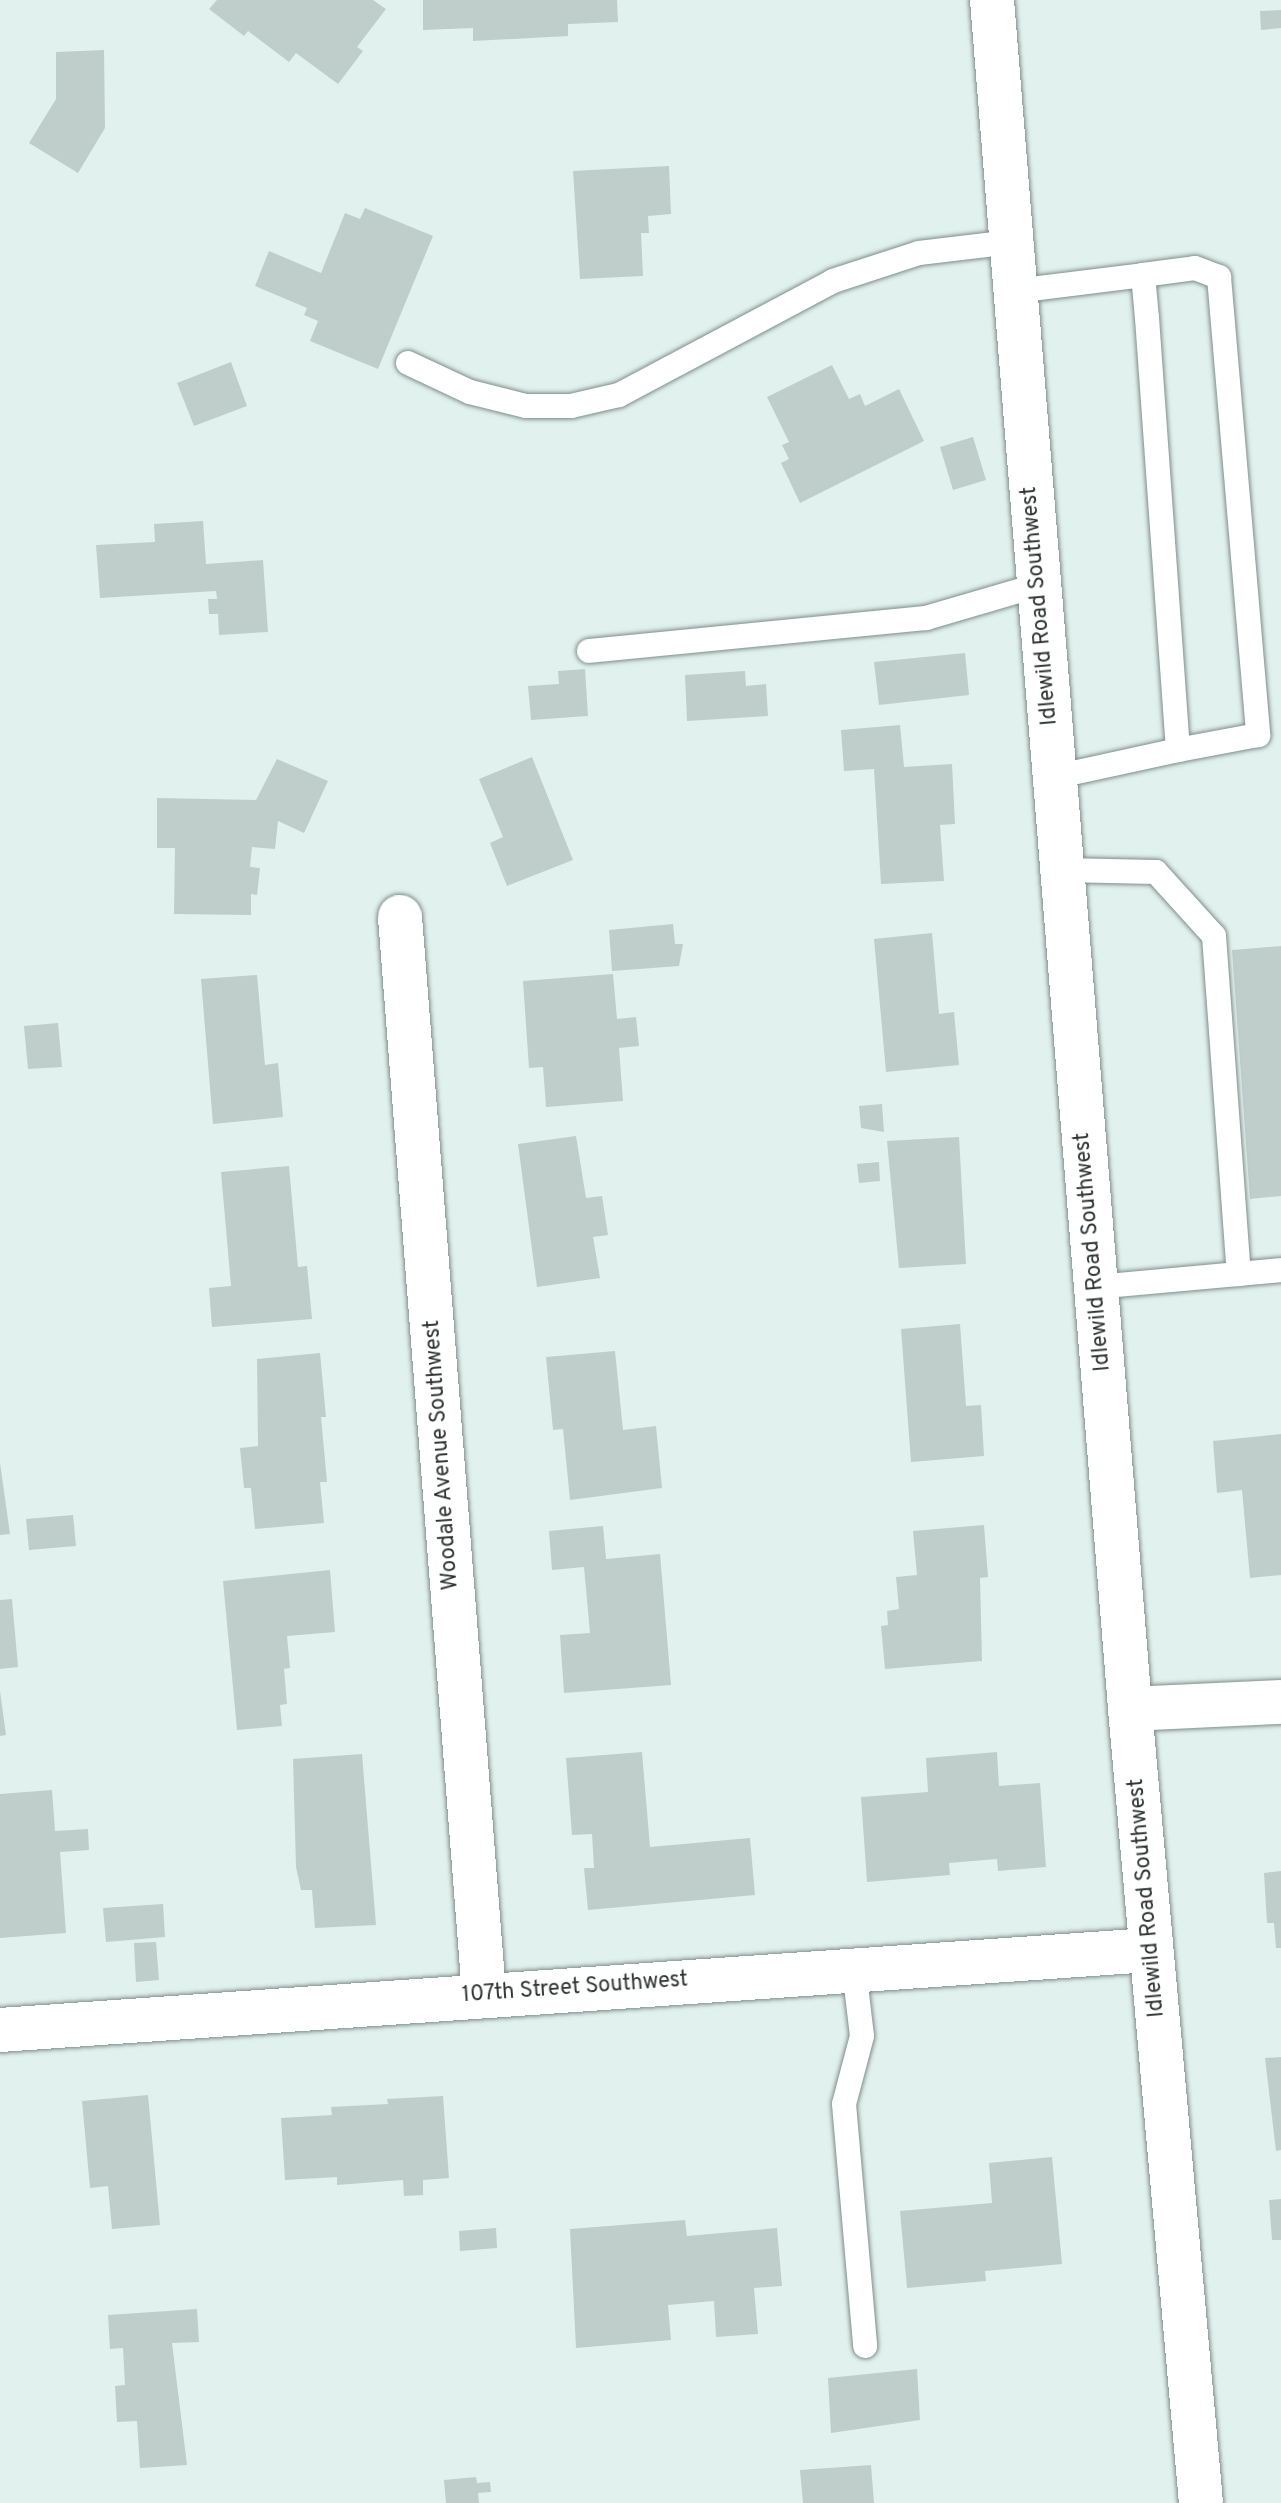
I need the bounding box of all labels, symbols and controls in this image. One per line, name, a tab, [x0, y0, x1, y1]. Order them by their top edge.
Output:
street label: Idlewild Road Southwest	[1016, 485, 1064, 727]
street label: Idlewild Road Southwest	[1069, 1131, 1117, 1373]
street label: Woodale Avenue Southwest	[419, 1319, 465, 1591]
street label: Idlewild Road Southwest	[1123, 1777, 1171, 2019]
street label: 107th Street Southwest	[461, 1967, 689, 2009]

